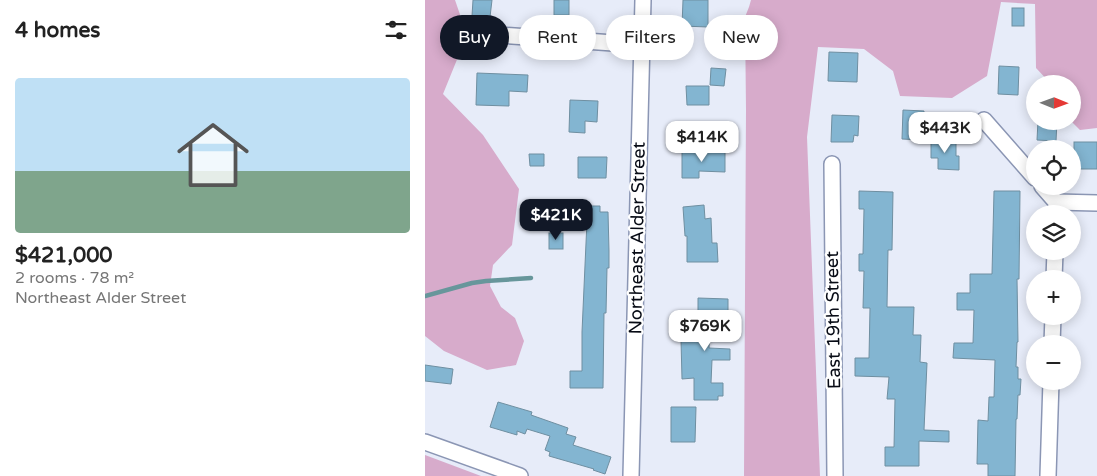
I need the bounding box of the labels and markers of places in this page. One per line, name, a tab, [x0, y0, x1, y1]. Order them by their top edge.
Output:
pin: $443K	[910, 112, 980, 154]
pin: $414K	[667, 120, 737, 163]
pin: $421K	[521, 198, 591, 241]
pin: $769K	[670, 310, 740, 352]

